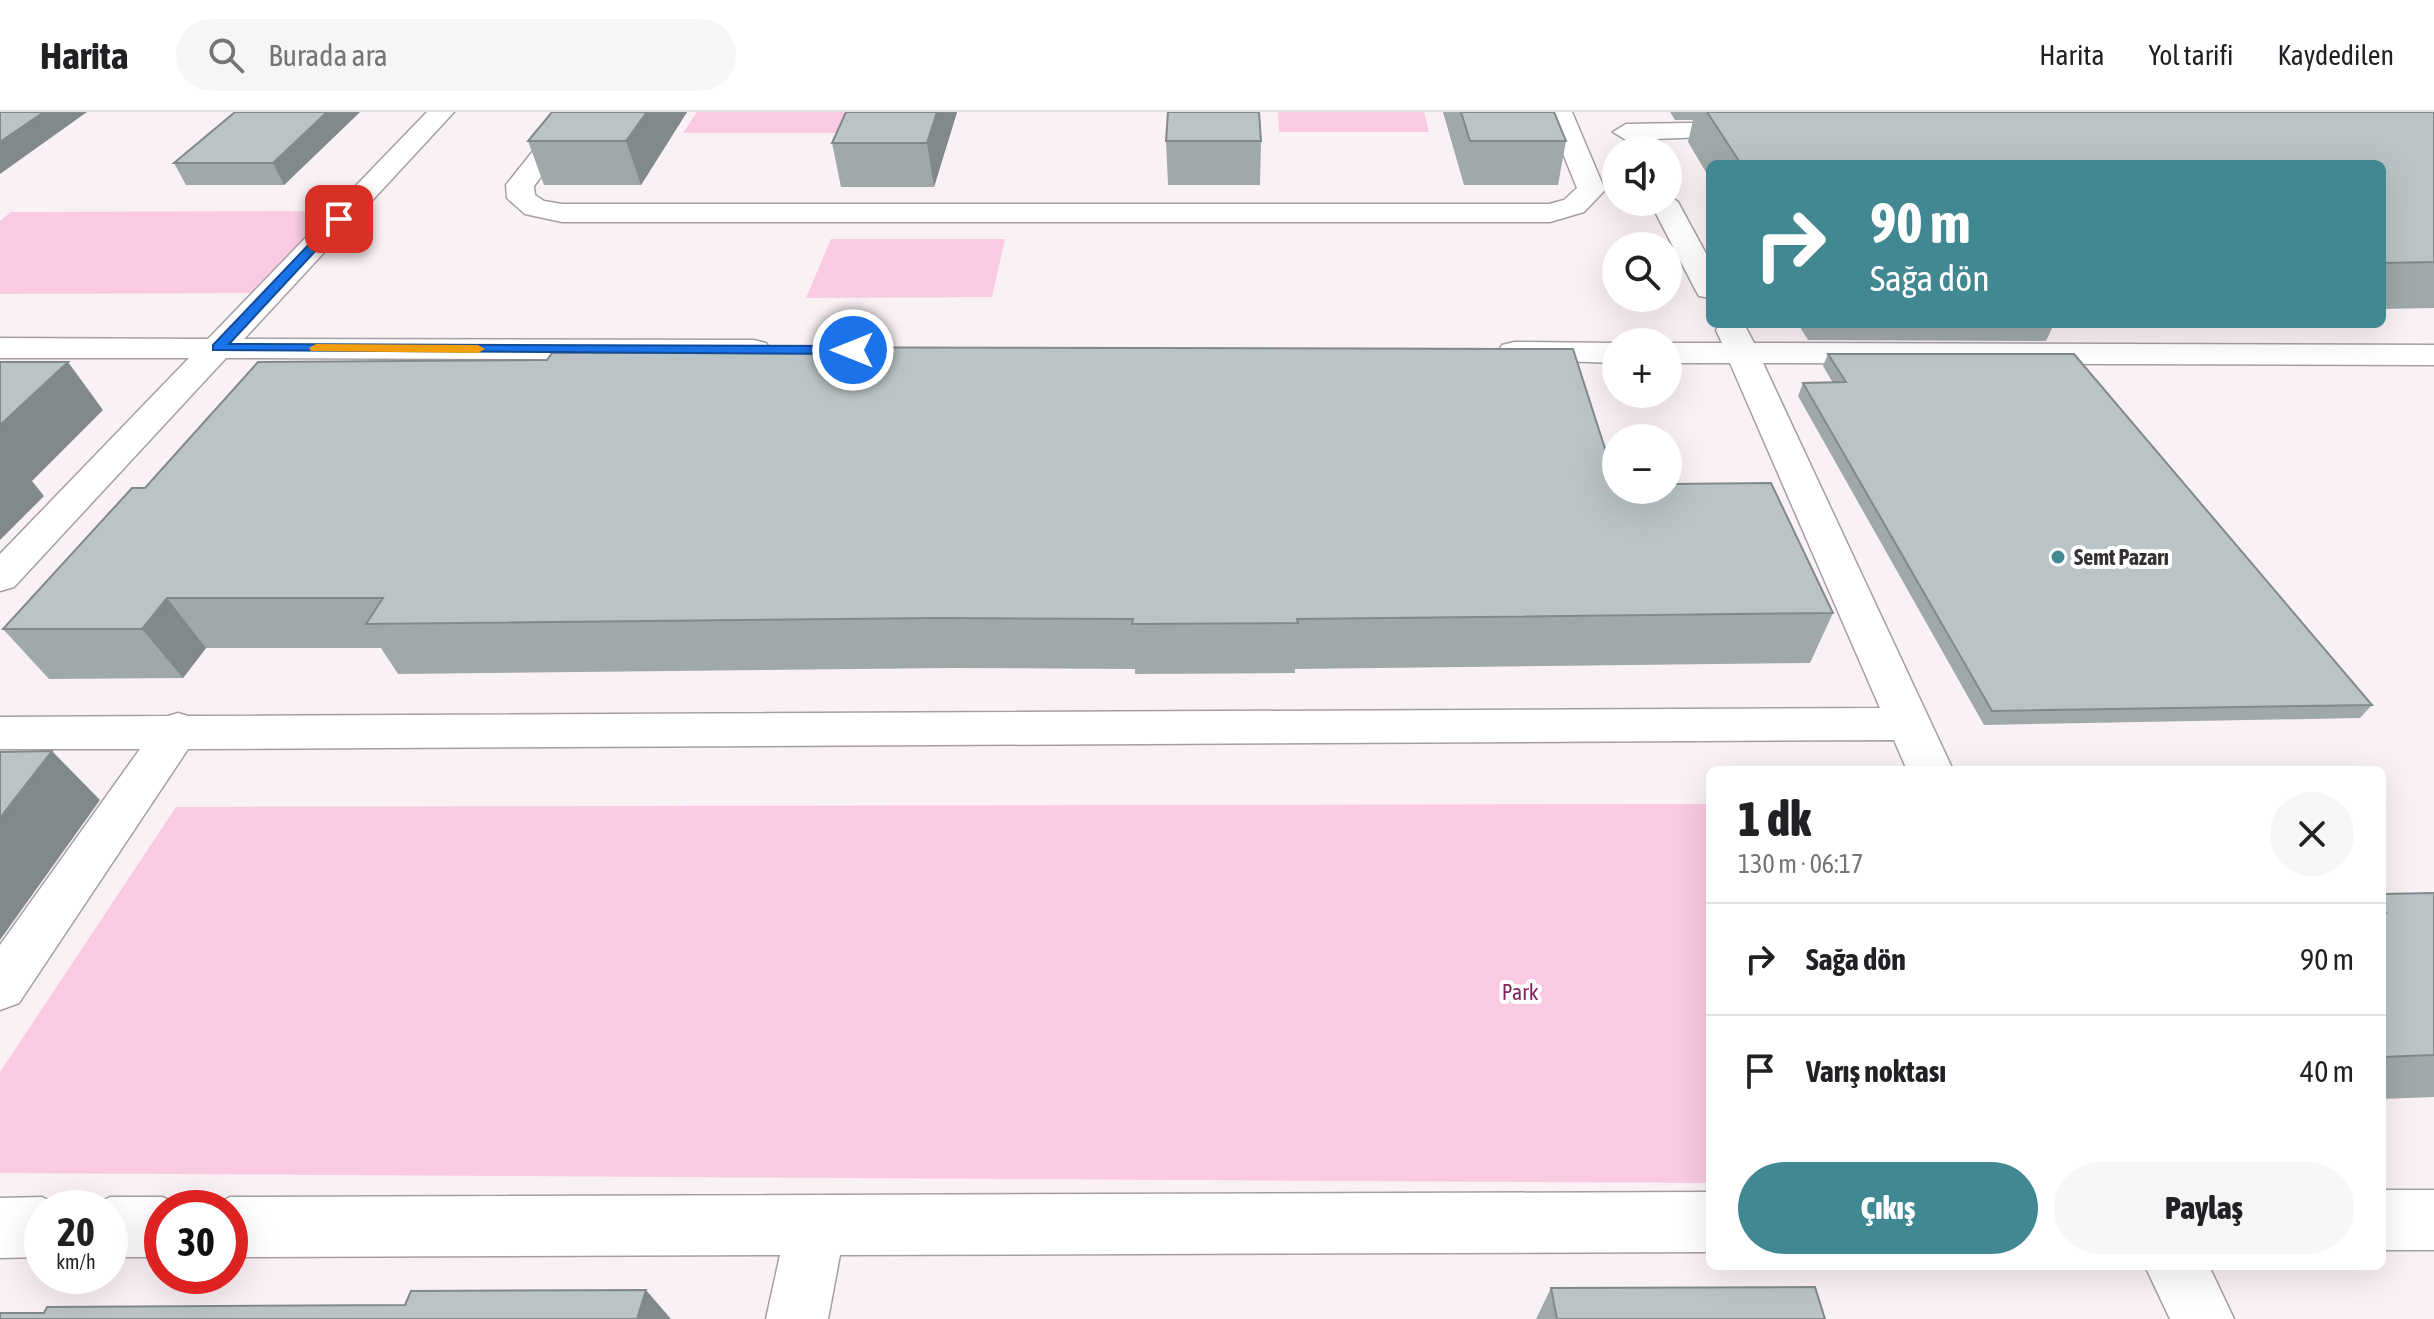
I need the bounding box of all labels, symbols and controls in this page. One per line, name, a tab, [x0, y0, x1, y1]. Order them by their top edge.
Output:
search box	[176, 19, 736, 91]
icon: search	[204, 33, 248, 77]
text: Harita	[40, 34, 128, 77]
text: Burada ara	[268, 38, 388, 72]
text: Harita	[2039, 39, 2104, 71]
text: Yol tarifi	[2148, 39, 2234, 71]
text: Kaydedilen	[2278, 39, 2394, 71]
map controls	[1602, 136, 1682, 504]
button: sound	[1602, 136, 1682, 216]
pin	[305, 185, 373, 253]
text: 90 m	[1870, 191, 1971, 255]
icon: right	[1738, 192, 1842, 296]
icon: arrive	[317, 197, 361, 241]
button: search	[1602, 232, 1682, 312]
text: Sağa dön	[1870, 257, 1990, 299]
position arrow	[811, 308, 895, 392]
button: +	[1602, 328, 1682, 408]
button: −	[1602, 424, 1682, 504]
place label: Semt Pazarı	[2074, 544, 2169, 570]
marker: Semt Pazarı	[2049, 548, 2067, 566]
text: 1 dk	[1738, 791, 1811, 846]
button: close	[2270, 792, 2354, 876]
text: 130 m · 06:17	[1738, 849, 1863, 879]
icon: right	[1738, 937, 1782, 981]
text: Sağa dön	[1806, 942, 1906, 976]
text: 90 m	[2300, 942, 2354, 976]
park label: Park	[1502, 979, 1539, 1005]
icon: arrive	[1738, 1049, 1782, 1093]
text: Varış noktası	[1806, 1054, 1946, 1088]
text: 40 m	[2300, 1054, 2354, 1088]
button: Çıkış	[1738, 1162, 2038, 1254]
button: Paylaş	[2054, 1162, 2354, 1254]
speed limit sign: 30	[144, 1190, 248, 1294]
text: 20	[57, 1209, 95, 1254]
text: km/h	[56, 1250, 96, 1273]

